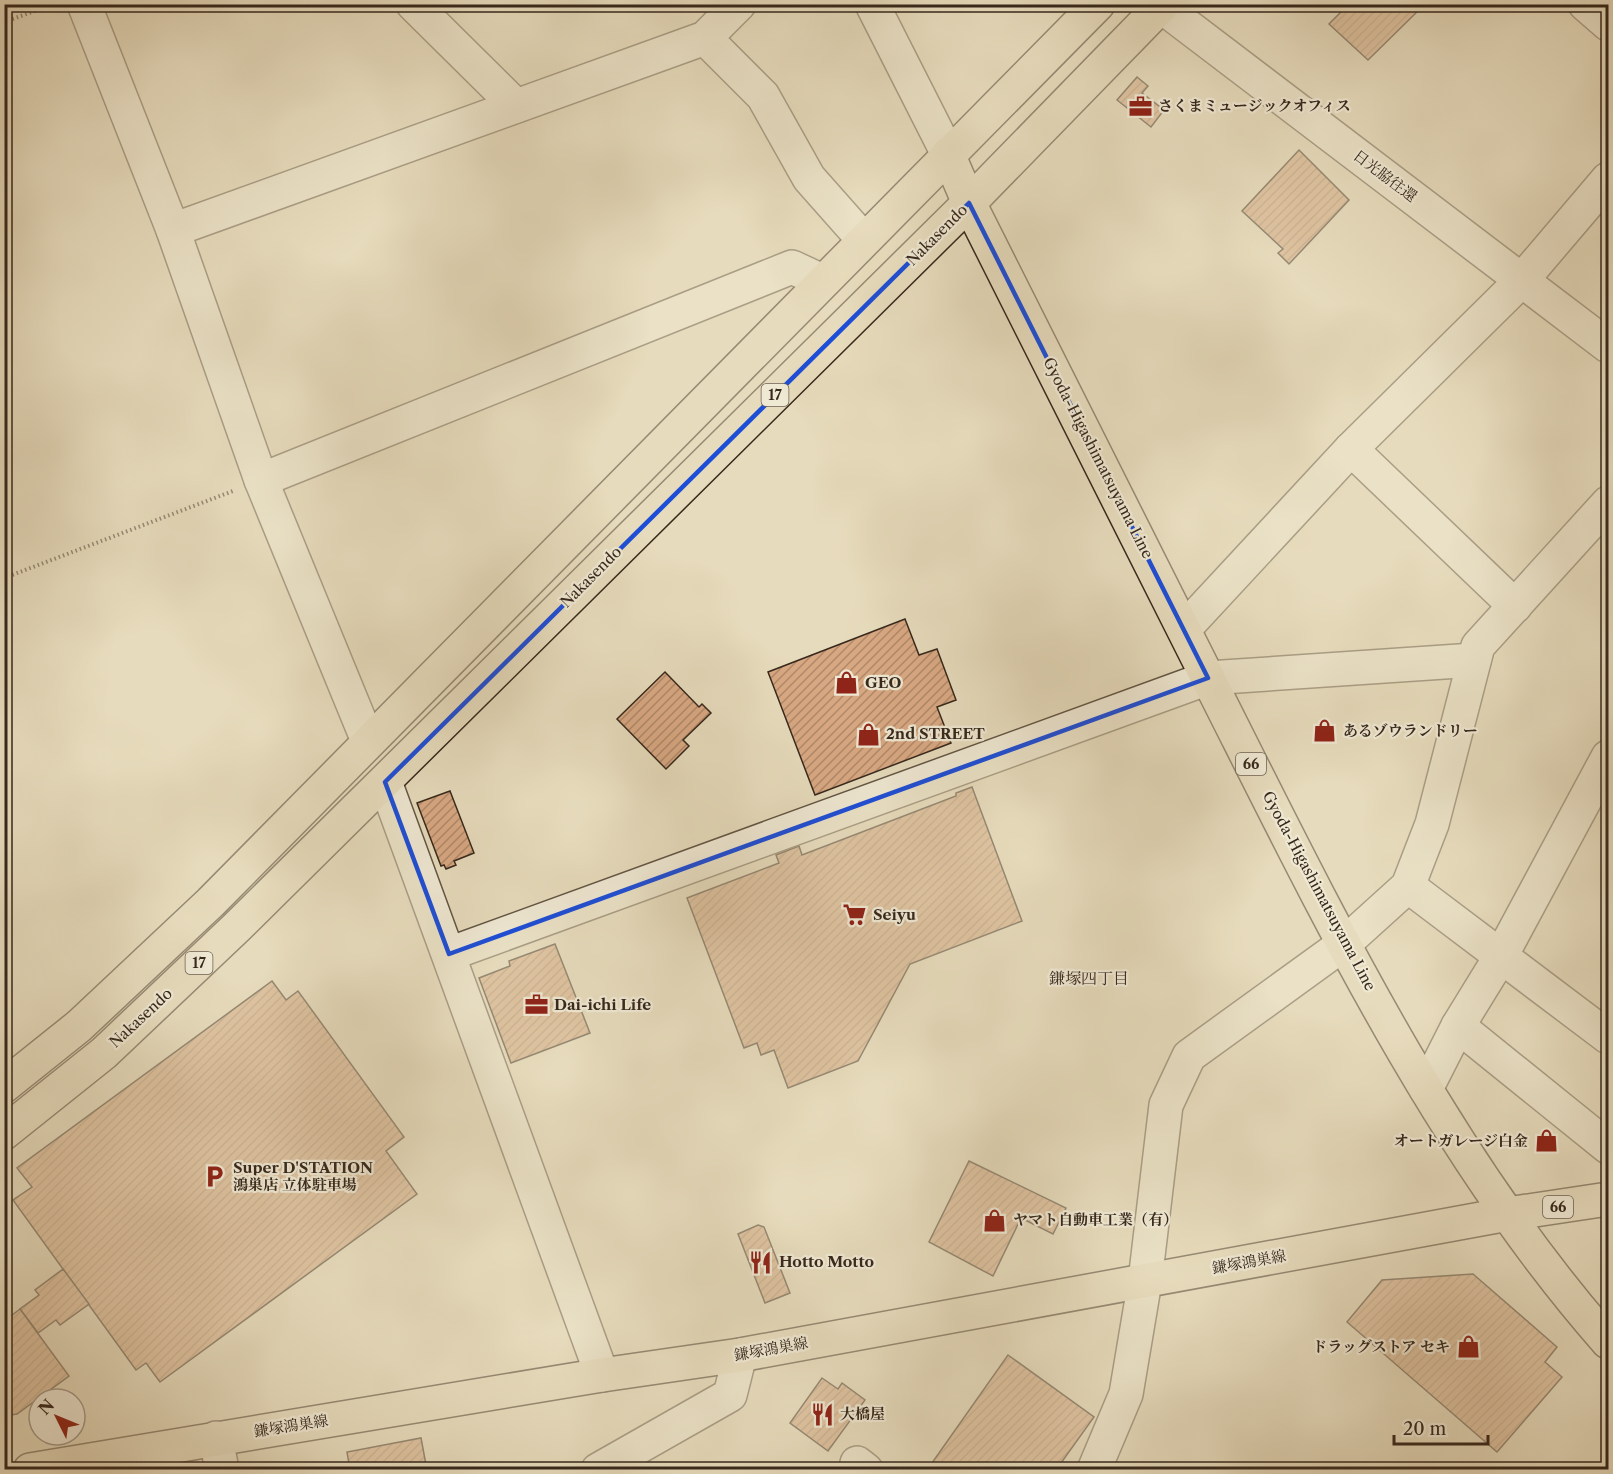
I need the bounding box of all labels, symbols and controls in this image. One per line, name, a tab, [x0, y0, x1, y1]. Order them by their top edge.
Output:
office icon: さくまミュージックオフィス	[1127, 93, 1153, 119]
place label: さくまミュージックオフィス	[1158, 96, 1351, 115]
street label: 日光脇往還	[1350, 145, 1421, 206]
street label: Nakasendo	[902, 200, 971, 269]
street label: Gyoda-Higashimatsuyama Line	[1039, 354, 1158, 562]
road number: 17	[762, 384, 788, 406]
street label: Nakasendo	[556, 542, 625, 611]
shop icon: GEO	[834, 670, 860, 696]
place label: GEO	[865, 673, 902, 692]
shop icon: あるゾウランドリー	[1312, 718, 1338, 744]
shop icon: 2nd STREET	[855, 721, 881, 747]
place label: あるゾウランドリー	[1343, 721, 1478, 740]
place label: 2nd STREET	[886, 724, 985, 743]
road number: 66	[1236, 753, 1266, 775]
street label: Gyoda-Higashimatsuyama Line	[1259, 788, 1380, 994]
supermarket icon: Seiyu	[842, 902, 868, 928]
place label: Seiyu	[873, 905, 916, 924]
road number: 17	[186, 952, 212, 974]
district label: 鎌塚四丁目	[1049, 968, 1129, 988]
street label: Nakasendo	[105, 984, 176, 1051]
office icon: Dai-ichi Life	[523, 992, 549, 1018]
place label: Dai-ichi Life	[554, 995, 651, 1014]
shop icon: オートガレージ白金	[1533, 1128, 1559, 1154]
place label: オートガレージ白金	[1394, 1131, 1528, 1150]
place label: Super D'STATION 鴻巣店 立体駐車場	[233, 1158, 373, 1194]
parking icon: Super D'STATION 鴻巣店 立体駐車場	[202, 1164, 228, 1190]
road number: 66	[1543, 1196, 1573, 1218]
shop icon: ヤマト自動車工業（有）	[982, 1207, 1008, 1233]
place label: ヤマト自動車工業（有）	[1013, 1210, 1178, 1229]
street label: 鎌塚鴻巣線	[1210, 1246, 1288, 1277]
restaurant icon: Hotto Motto	[748, 1249, 774, 1275]
place label: Hotto Motto	[779, 1252, 874, 1271]
street label: 鎌塚鴻巣線	[732, 1333, 810, 1364]
shop icon: ドラッグストア セキ	[1455, 1334, 1481, 1360]
place label: ドラッグストア セキ	[1312, 1337, 1450, 1356]
north arrow	[27, 1387, 87, 1447]
text: N	[34, 1395, 58, 1419]
restaurant icon: 大橋屋	[809, 1401, 835, 1427]
place label: 大橋屋	[840, 1404, 885, 1423]
scale bar	[1394, 1408, 1488, 1446]
street label: 鎌塚鴻巣線	[252, 1410, 329, 1441]
text: 20 m	[1403, 1418, 1447, 1440]

